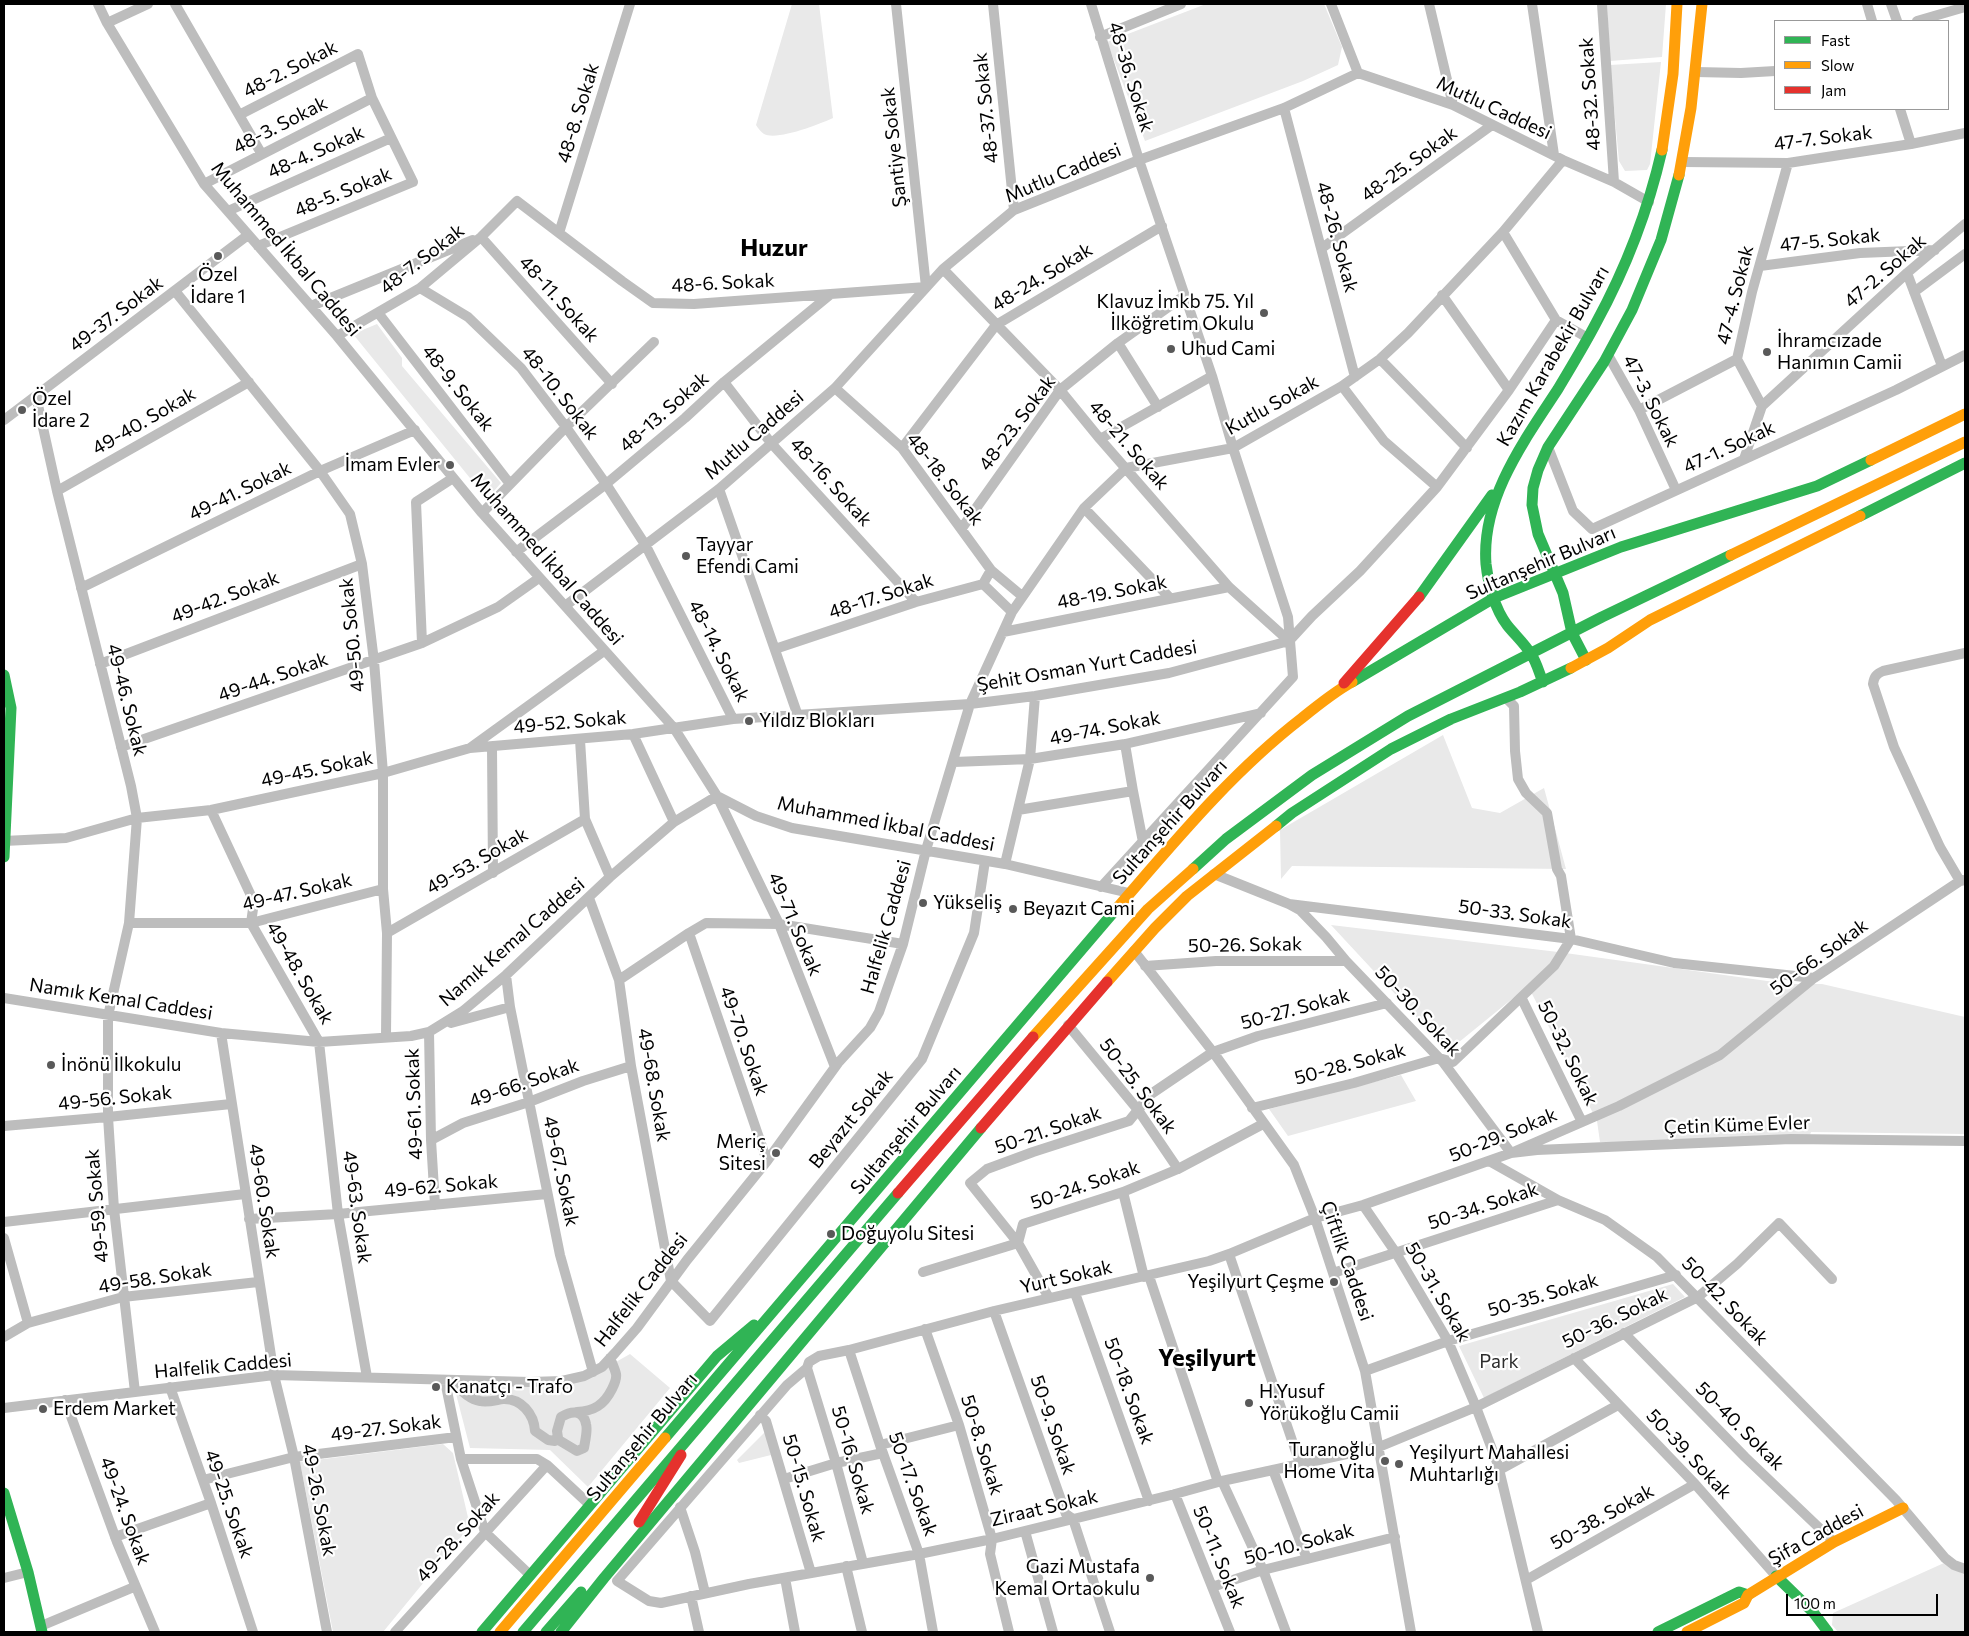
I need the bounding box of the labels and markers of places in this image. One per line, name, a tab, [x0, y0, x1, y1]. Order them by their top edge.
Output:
marker: Özel İdare 1	[212, 250, 224, 262]
place label: Özel İdare 1	[190, 264, 246, 308]
place label: Klavuz İmkb 75. Yıl İlköğretim Okulu	[1097, 291, 1254, 335]
marker: Klavuz İmkb 75. Yıl İlköğretim Okulu	[1258, 307, 1270, 319]
place label: İhramcızade Hanımın Camii	[1777, 330, 1902, 374]
place label: Uhud Cami	[1181, 338, 1275, 360]
marker: Uhud Cami	[1165, 343, 1177, 355]
marker: İhramcızade Hanımın Camii	[1761, 346, 1773, 358]
place label: Özel İdare 2	[32, 388, 90, 432]
marker: Özel İdare 2	[16, 404, 28, 416]
place label: İmam Evler	[345, 454, 440, 476]
marker: İmam Evler	[444, 459, 456, 471]
place label: Tayyar Efendi Cami	[696, 534, 799, 578]
marker: Tayyar Efendi Cami	[680, 550, 692, 562]
place label: Yıldız Blokları	[759, 710, 875, 732]
marker: Yıldız Blokları	[743, 715, 755, 727]
place label: Yükseliş	[933, 892, 1002, 914]
marker: Yükseliş	[917, 897, 929, 909]
place label: Beyazıt Cami	[1023, 898, 1135, 920]
marker: Beyazıt Cami	[1007, 903, 1019, 915]
place label: İnönü İlkokulu	[61, 1054, 181, 1076]
marker: İnönü İlkokulu	[45, 1059, 57, 1071]
place label: Meriç Sitesi	[716, 1131, 766, 1175]
marker: Meriç Sitesi	[770, 1147, 782, 1159]
place label: Doğuyolu Sitesi	[841, 1223, 974, 1245]
marker: Doğuyolu Sitesi	[825, 1228, 837, 1240]
place label: Yeşilyurt Çeşme	[1187, 1271, 1324, 1293]
marker: Yeşilyurt Çeşme	[1328, 1276, 1340, 1288]
place label: Kanatçı - Trafo	[446, 1376, 573, 1398]
marker: Kanatçı - Trafo	[430, 1381, 442, 1393]
place label: H.Yusuf Yörükoğlu Camii	[1259, 1381, 1399, 1425]
marker: H.Yusuf Yörükoğlu Camii	[1243, 1397, 1255, 1409]
place label: Erdem Market	[53, 1398, 176, 1420]
marker: Erdem Market	[37, 1403, 49, 1415]
place label: Turanoğlu Home Vita	[1284, 1439, 1375, 1483]
place label: Yeşilyurt Mahallesi Muhtarlığı	[1409, 1442, 1569, 1486]
marker: Turanoğlu Home Vita	[1379, 1455, 1391, 1467]
marker: Yeşilyurt Mahallesi Muhtarlığı	[1393, 1458, 1405, 1470]
place label: Gazi Mustafa Kemal Ortaokulu	[994, 1556, 1140, 1600]
marker: Gazi Mustafa Kemal Ortaokulu	[1144, 1572, 1156, 1584]

